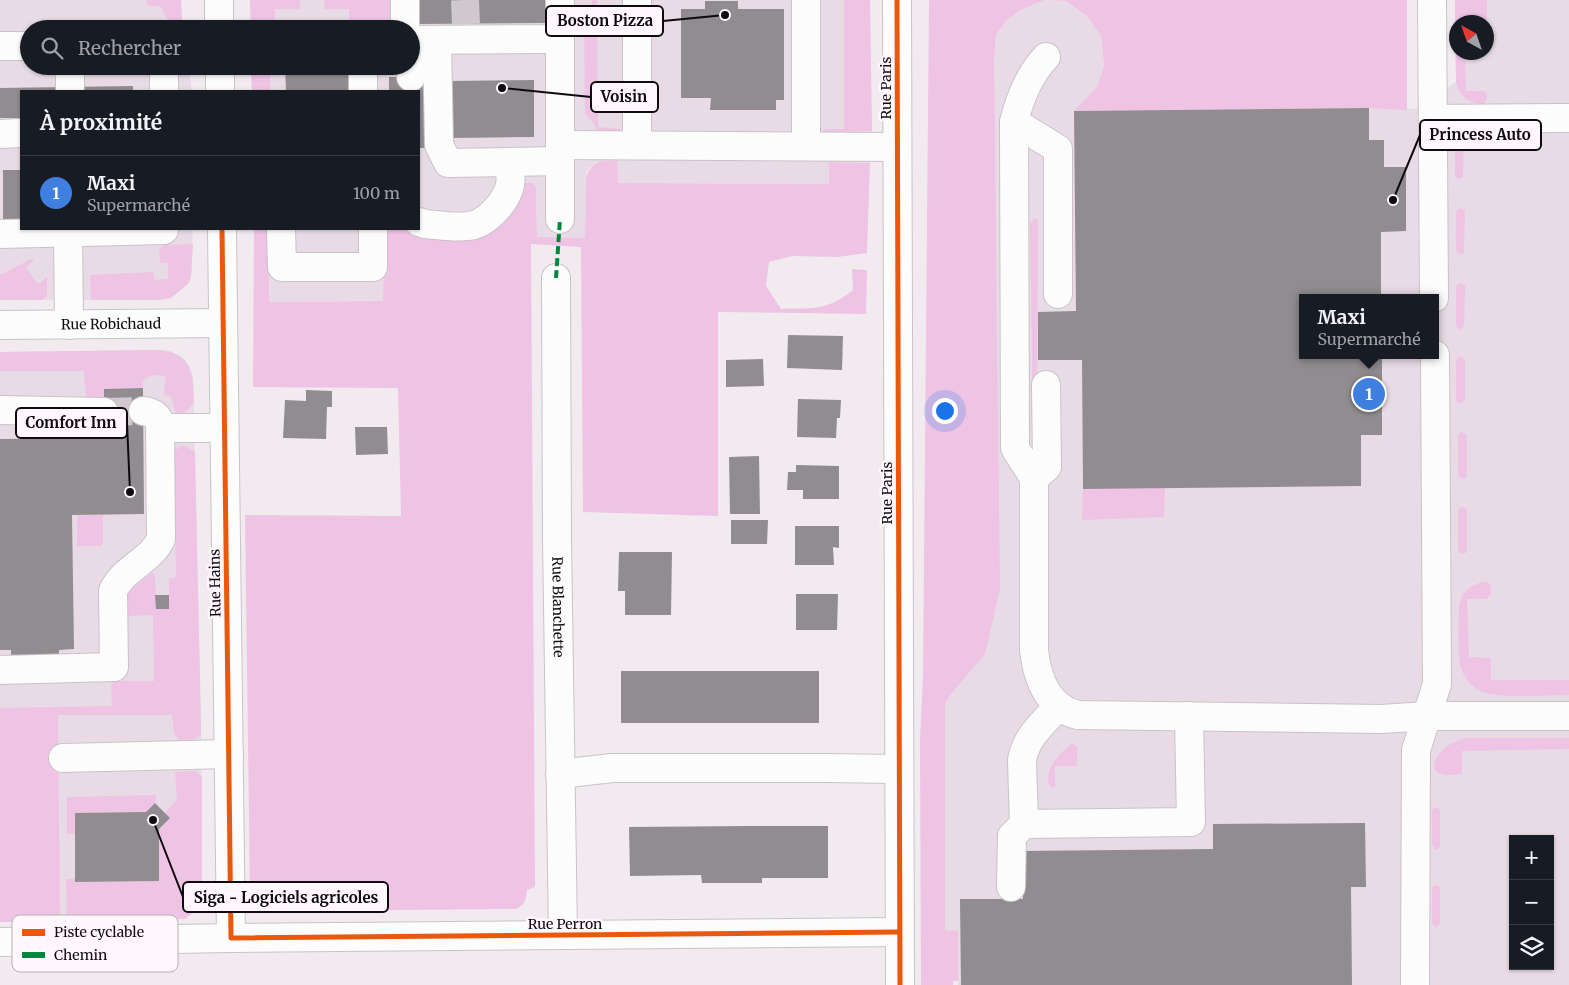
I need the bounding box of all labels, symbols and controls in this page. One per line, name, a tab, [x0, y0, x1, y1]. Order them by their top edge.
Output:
callout: Boston Pizza	[546, 6, 663, 36]
text: Boston Pizza	[557, 11, 654, 30]
north arrow	[1449, 15, 1494, 60]
search box	[20, 20, 420, 75]
icon: search	[38, 34, 66, 62]
text: Rechercher	[78, 36, 181, 60]
street label: Rue Paris	[877, 56, 895, 119]
callout: Voisin	[591, 82, 658, 112]
text: Voisin	[600, 87, 647, 106]
text: À proximité	[40, 109, 162, 136]
callout: Princess Auto	[1420, 120, 1541, 150]
text: Princess Auto	[1429, 125, 1531, 144]
text: Maxi	[87, 171, 135, 195]
text: 1	[52, 183, 60, 203]
text: 100 m	[353, 183, 400, 203]
text: Supermarché	[87, 195, 190, 215]
popup	[1299, 294, 1439, 359]
text: Maxi	[1318, 305, 1366, 329]
street label: Rue Robichaud	[61, 315, 162, 333]
text: Supermarché	[1318, 329, 1420, 349]
pin: 1	[1353, 375, 1385, 413]
your location	[932, 398, 958, 424]
callout: Comfort Inn	[16, 408, 127, 438]
text: Comfort Inn	[25, 413, 117, 432]
street label: Rue Paris	[878, 461, 896, 524]
street label: Rue Hains	[205, 549, 225, 617]
street label: Rue Blanchette	[548, 556, 568, 658]
map controls	[1509, 835, 1554, 970]
button: +	[1509, 835, 1554, 880]
button: −	[1509, 880, 1554, 925]
callout: Siga - Logiciels agricoles	[183, 882, 388, 912]
text: Siga - Logiciels agricoles	[194, 888, 379, 907]
legend	[12, 915, 178, 972]
street label: Rue Perron	[528, 915, 602, 933]
text: Piste cyclable	[54, 923, 144, 941]
button: layers	[1509, 925, 1554, 970]
text: Chemin	[54, 946, 107, 964]

